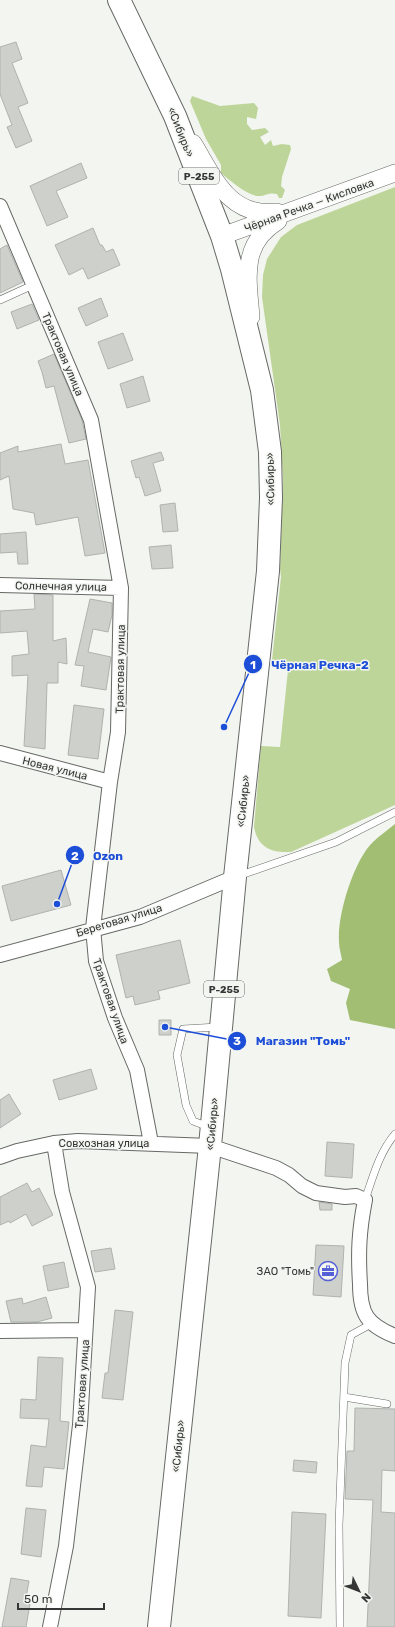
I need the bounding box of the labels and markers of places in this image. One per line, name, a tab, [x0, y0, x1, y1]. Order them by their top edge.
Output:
callout: Чёрная Речка-2	[243, 652, 377, 676]
callout: Ozon	[65, 843, 131, 867]
callout: Магазин "Томь"	[227, 1029, 358, 1053]
office icon: ЗАО "Томь"	[317, 1260, 339, 1282]
place label: ЗАО "Томь"	[257, 1265, 314, 1278]

